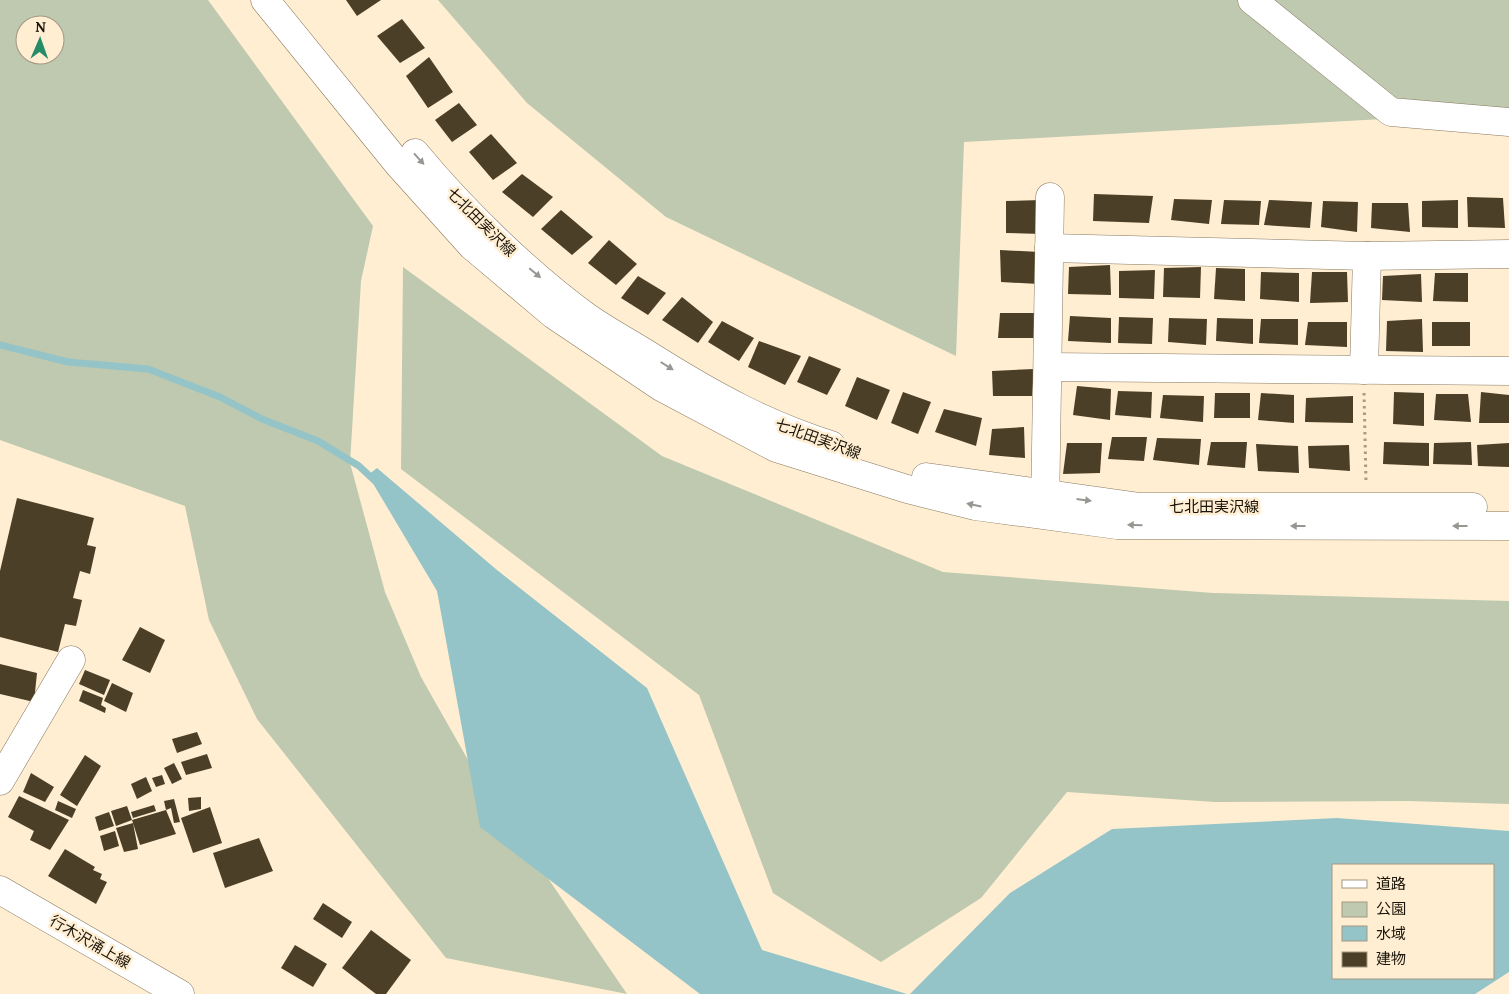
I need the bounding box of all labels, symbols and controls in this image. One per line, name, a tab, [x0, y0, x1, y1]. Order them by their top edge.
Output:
north arrow	[15, 15, 65, 65]
text: N	[35, 18, 46, 36]
one-way arrow	[414, 152, 425, 165]
street label: 七北田実沢線	[443, 183, 520, 260]
one-way arrow	[528, 267, 540, 279]
one-way arrow	[661, 362, 674, 371]
street label: 七北田実沢線	[773, 414, 864, 463]
one-way arrow	[1076, 496, 1092, 504]
street label: 七北田実沢線	[1169, 497, 1259, 516]
one-way arrow	[966, 501, 982, 509]
one-way arrow	[1127, 521, 1143, 529]
one-way arrow	[1290, 522, 1306, 530]
one-way arrow	[1452, 522, 1468, 530]
legend	[1332, 864, 1494, 979]
text: 道路	[1376, 874, 1406, 893]
text: 公園	[1376, 899, 1406, 918]
street label: 行木沢涌上線	[47, 911, 134, 972]
text: 水域	[1376, 924, 1406, 943]
text: 建物	[1376, 949, 1406, 968]

